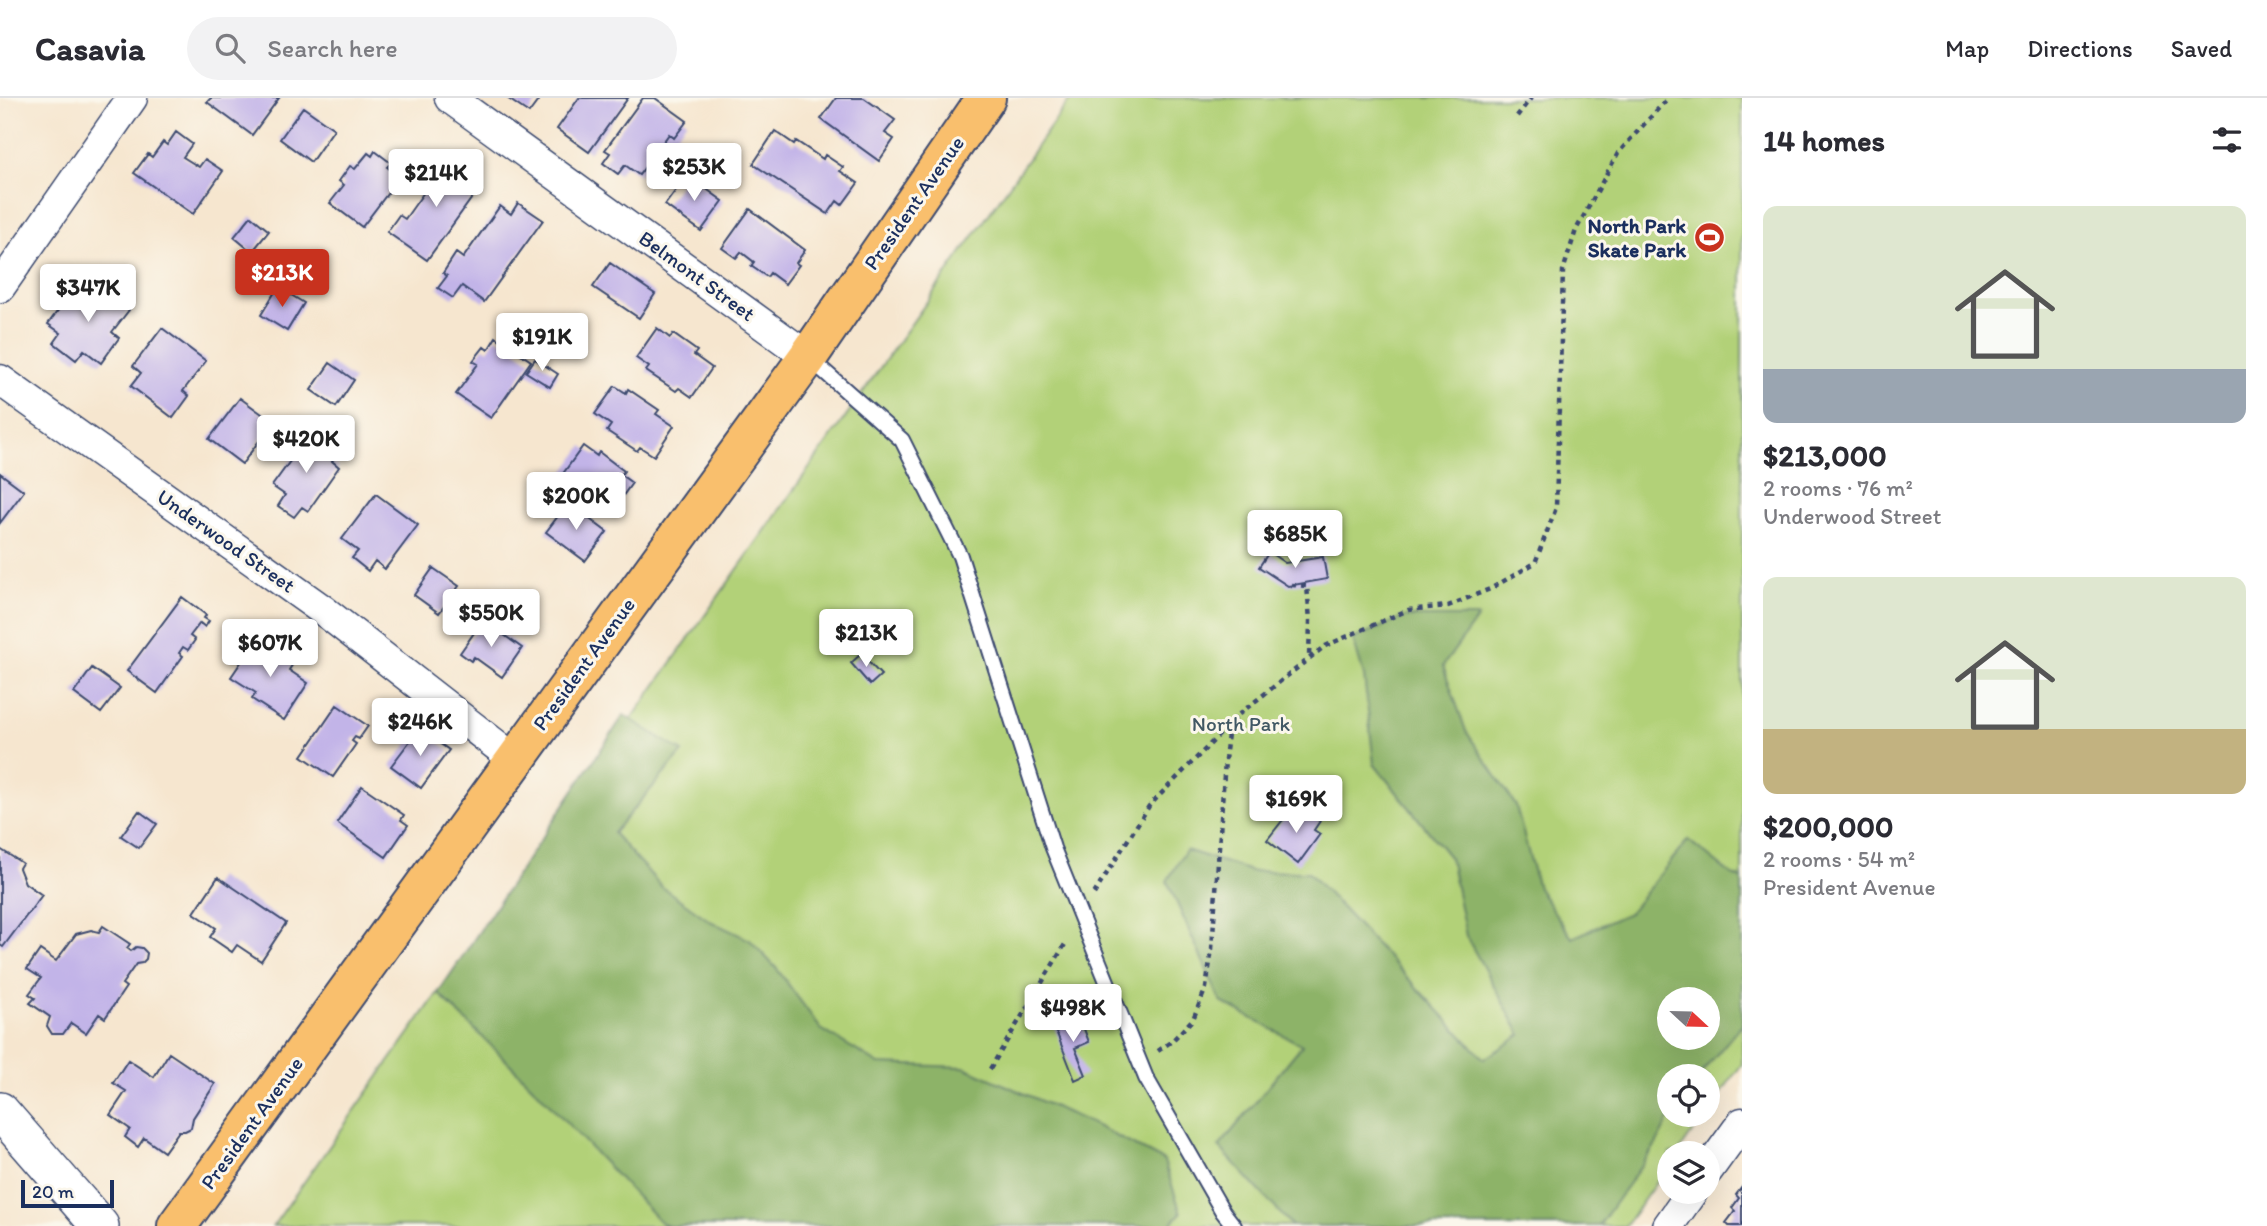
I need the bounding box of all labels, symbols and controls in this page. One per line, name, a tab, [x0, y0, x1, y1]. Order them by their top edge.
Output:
search box	[187, 17, 677, 80]
text: Casavia	[35, 29, 145, 68]
icon: search	[211, 29, 249, 67]
text: Search here	[267, 32, 398, 64]
text: Map	[1945, 34, 1989, 63]
text: Directions	[2027, 34, 2133, 63]
text: Saved	[2171, 34, 2232, 63]
icon: filters	[2208, 121, 2246, 159]
text: 14 homes	[1763, 122, 1885, 159]
street label: President Avenue	[858, 131, 969, 274]
pin: $253K	[645, 144, 743, 203]
pin: $214K	[387, 150, 485, 209]
text: $253K	[662, 152, 726, 180]
text: $214K	[405, 158, 467, 186]
place label: North Park Skate Park	[1588, 213, 1687, 262]
sports icon: North Park Skate Park	[1692, 221, 1726, 255]
street label: Belmont Street	[634, 225, 760, 326]
pin: $213K	[233, 250, 331, 309]
icon: home	[1942, 251, 2068, 377]
text: $213K	[251, 258, 313, 286]
pin: $347K	[39, 264, 137, 324]
text: $347K	[56, 273, 120, 301]
pin: $191K	[493, 314, 591, 373]
text: $191K	[512, 322, 572, 350]
pin: $420K	[257, 416, 355, 475]
text: $420K	[273, 424, 339, 452]
text: $213,000	[1763, 437, 1887, 474]
pin: $200K	[527, 472, 625, 532]
text: 2 rooms · 76 m²	[1763, 474, 1913, 502]
text: $200K	[543, 481, 609, 509]
street label: Underwood Street	[152, 484, 300, 598]
text: Underwood Street	[1763, 502, 1941, 530]
pin: $685K	[1246, 510, 1344, 570]
text: $685K	[1263, 519, 1327, 547]
pin: $550K	[442, 589, 540, 649]
street label: President Avenue	[527, 593, 640, 735]
text: $550K	[459, 598, 523, 626]
pin: $213K	[817, 610, 915, 669]
text: $213K	[835, 618, 897, 646]
pin: $607K	[221, 620, 319, 679]
icon: home	[1942, 622, 2068, 748]
text: $607K	[238, 628, 302, 656]
pin: $246K	[371, 698, 469, 758]
text: $246K	[388, 707, 452, 735]
park label: North Park	[1192, 711, 1290, 736]
pin: $169K	[1247, 776, 1345, 835]
text: $169K	[1265, 784, 1327, 812]
text: $200,000	[1763, 808, 1894, 845]
text: 2 rooms · 54 m²	[1763, 845, 1915, 873]
text: President Avenue	[1763, 873, 1936, 901]
pin: $498K	[1024, 984, 1122, 1044]
north arrow	[1657, 987, 1720, 1050]
map controls	[1657, 987, 1720, 1204]
text: $498K	[1041, 993, 1105, 1021]
street label: President Avenue	[195, 1052, 308, 1194]
button: locate	[1657, 1064, 1720, 1127]
button: layers	[1657, 1141, 1720, 1204]
scale bar	[21, 1177, 114, 1209]
text: 20 m	[32, 1180, 74, 1203]

